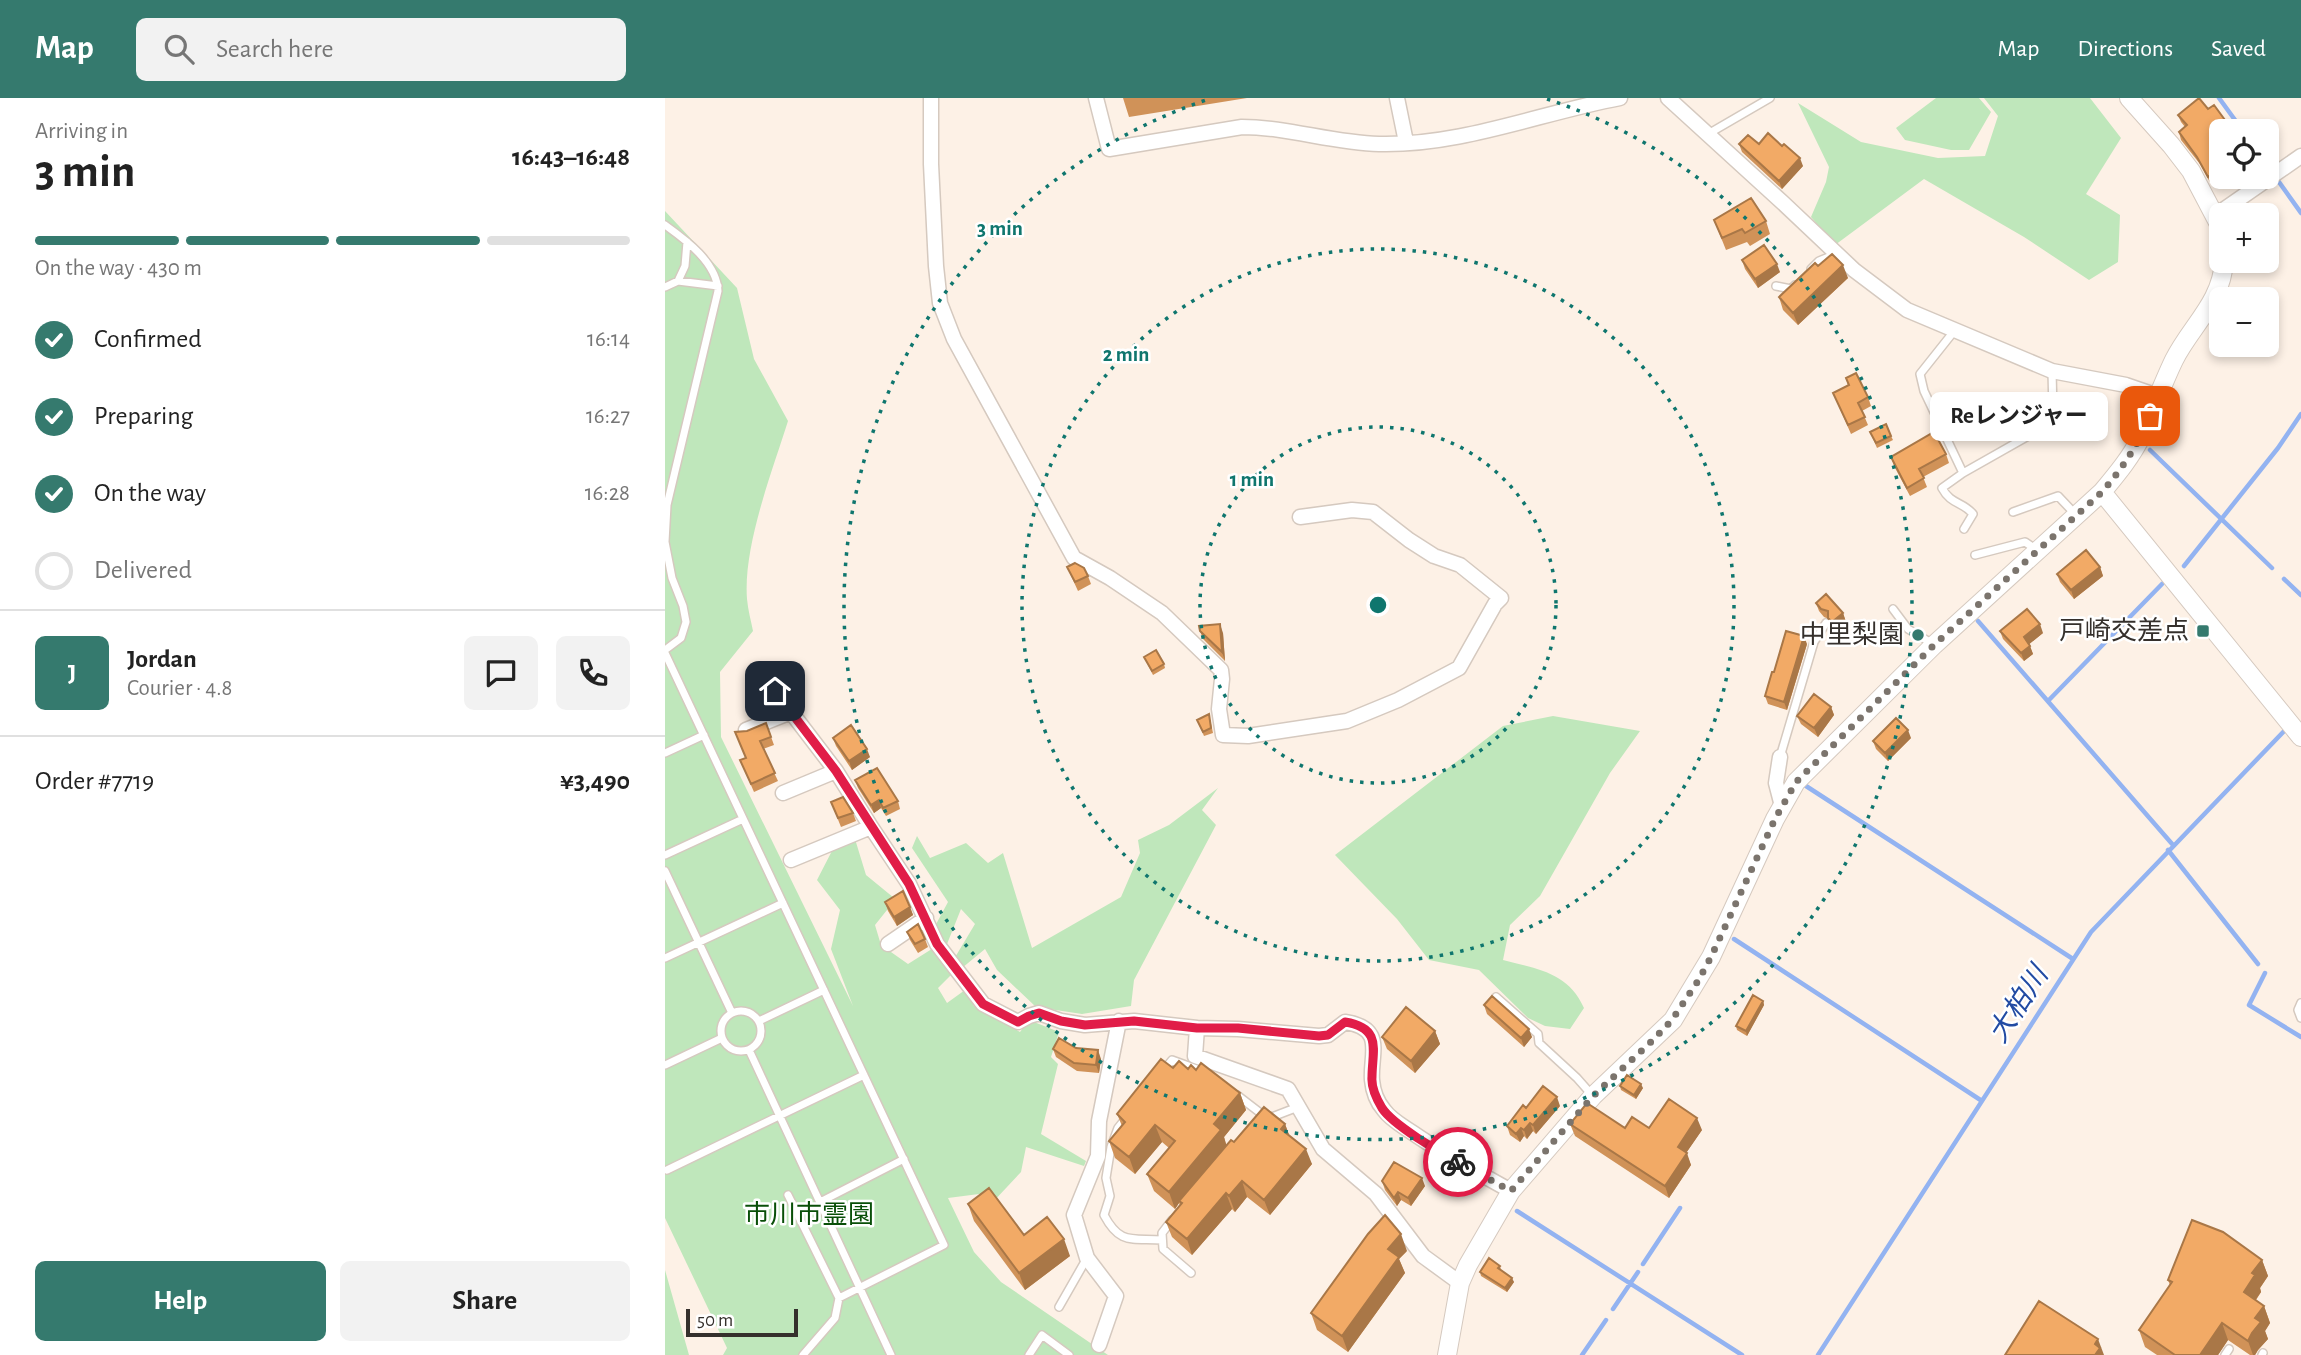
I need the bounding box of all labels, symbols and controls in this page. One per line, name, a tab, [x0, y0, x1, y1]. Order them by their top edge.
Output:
search box	[136, 18, 626, 81]
icon: search	[160, 30, 198, 68]
text: Map	[35, 32, 94, 65]
text: Search here	[216, 36, 334, 62]
text: Map	[1997, 37, 2039, 61]
text: Directions	[2077, 37, 2173, 61]
text: Saved	[2211, 37, 2266, 61]
map controls	[2209, 119, 2279, 357]
button: locate	[2209, 119, 2279, 189]
text: Arriving in	[35, 120, 128, 143]
text: 16:43–16:48	[512, 144, 630, 170]
text: 3 min	[35, 149, 135, 195]
button: +	[2209, 203, 2279, 273]
text: 3 min	[977, 218, 1023, 239]
text: On the way · 430 m	[35, 257, 202, 280]
button: −	[2209, 287, 2279, 357]
icon: check	[35, 321, 73, 359]
text: Confirmed	[94, 326, 202, 352]
text: 16:14	[587, 328, 630, 351]
text: 2 min	[1103, 344, 1149, 365]
pin	[2120, 386, 2180, 446]
callout: Reレンジャー	[1929, 392, 2108, 440]
icon: bag	[2131, 397, 2169, 435]
icon: check	[35, 398, 73, 436]
text: Preparing	[94, 403, 193, 429]
text: 16:27	[586, 405, 630, 428]
text: Reレンジャー	[1950, 405, 2088, 428]
text: 1 min	[1230, 469, 1274, 490]
icon: check	[35, 475, 73, 513]
text: On the way	[94, 480, 206, 506]
text: 16:28	[585, 482, 630, 505]
text: Delivered	[94, 557, 192, 583]
centre of rings	[1366, 593, 1390, 617]
place label: 戸崎交差点	[2059, 616, 2189, 644]
place label: 中里梨園	[1800, 621, 1904, 648]
marker: 戸崎交差点	[2195, 623, 2211, 639]
marker: 中里梨園	[1910, 627, 1926, 643]
button: chat	[464, 636, 538, 710]
button: phone	[556, 636, 630, 710]
text: Jordan	[127, 646, 197, 672]
text: J	[68, 660, 76, 686]
pin	[745, 661, 805, 721]
icon: home	[756, 672, 794, 710]
text: Courier · 4.8	[127, 677, 232, 700]
text: Order #7719	[35, 768, 154, 794]
text: ¥3,490	[560, 768, 630, 794]
water label: 大柏川	[1983, 959, 2055, 1048]
courier	[1423, 1127, 1493, 1197]
icon: bike	[1439, 1143, 1477, 1181]
park label: 市川市霊園	[744, 1201, 874, 1228]
button: Help	[35, 1261, 326, 1341]
button: Share	[340, 1261, 630, 1341]
scale bar	[686, 1306, 798, 1338]
text: 50 m	[697, 1311, 733, 1330]

